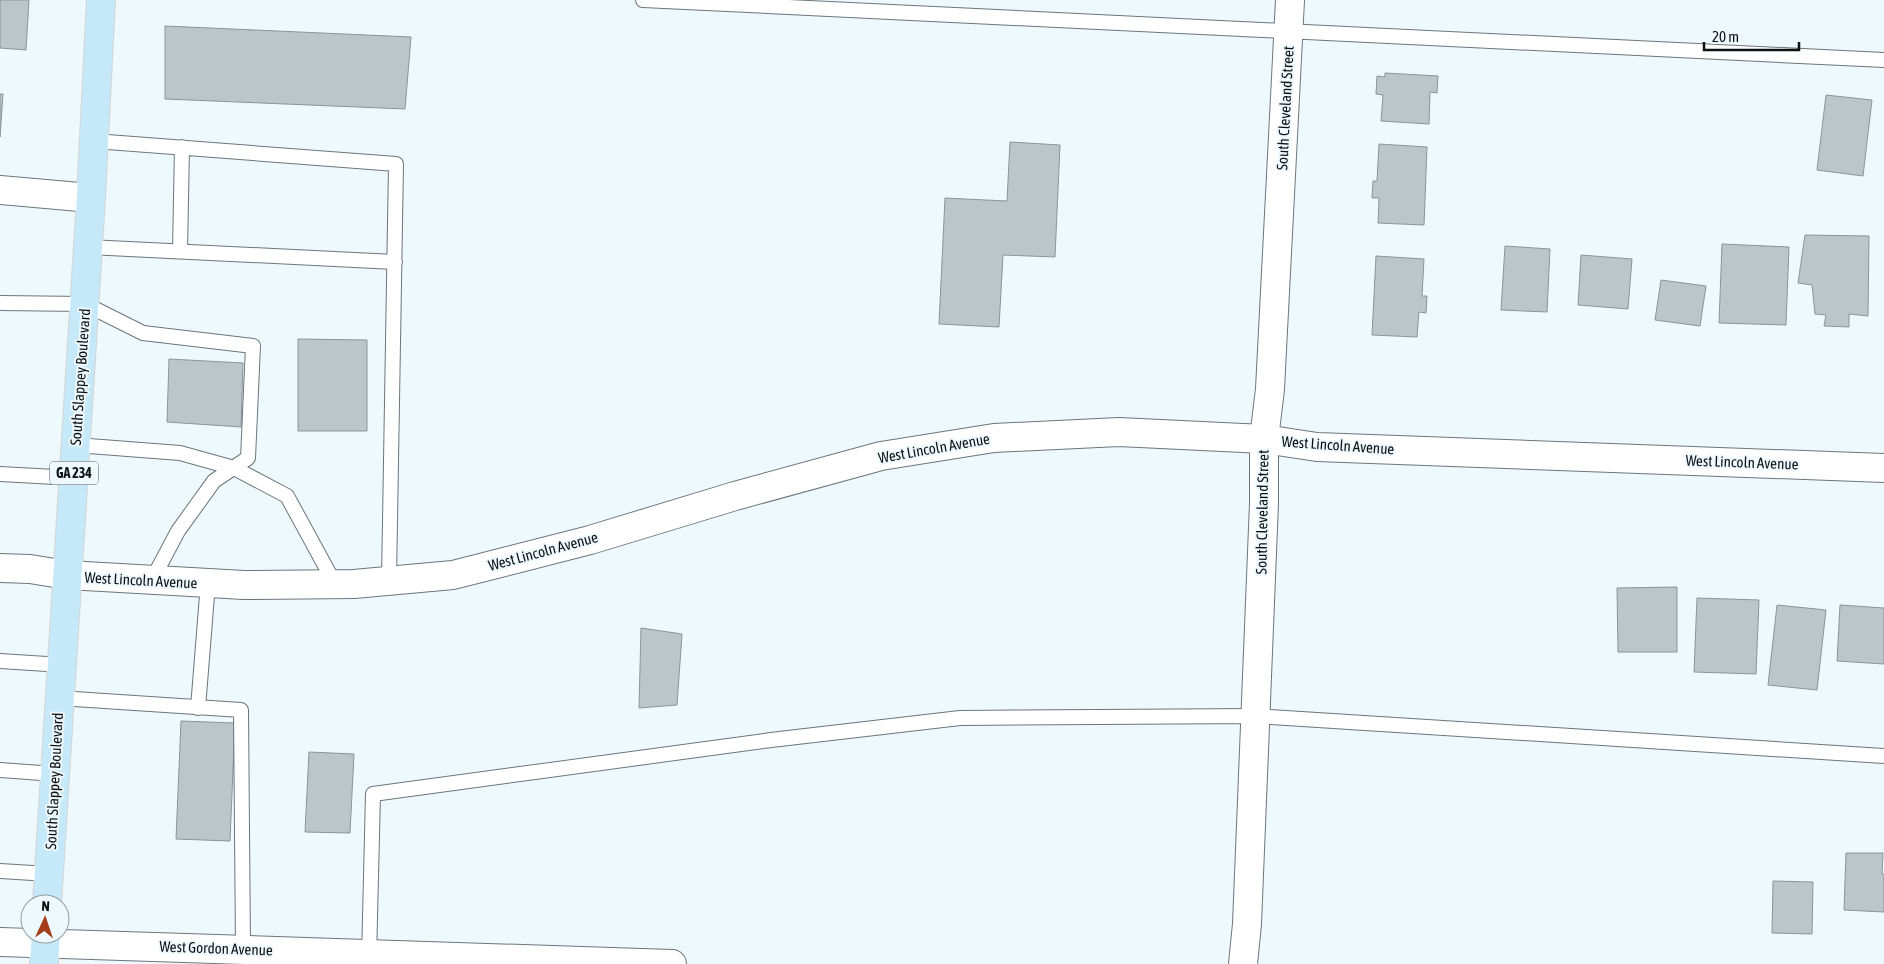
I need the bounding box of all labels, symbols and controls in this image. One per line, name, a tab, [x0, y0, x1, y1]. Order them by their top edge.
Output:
scale bar	[1704, 20, 1799, 52]
text: 20 m	[1712, 28, 1739, 45]
street label: South Cleveland Street	[1273, 45, 1297, 171]
street label: South Slappey Boulevard	[67, 308, 93, 446]
street label: West Lincoln Avenue	[877, 430, 991, 466]
street label: West Lincoln Avenue	[1281, 433, 1395, 457]
street label: South Cleveland Street	[1252, 450, 1272, 574]
street label: West Lincoln Avenue	[1685, 452, 1799, 472]
road number: GA 234	[50, 462, 98, 484]
street label: West Lincoln Avenue	[486, 528, 600, 574]
street label: West Lincoln Avenue	[84, 569, 198, 591]
street label: South Slappey Boulevard	[42, 712, 66, 850]
north arrow	[20, 894, 70, 944]
text: N	[41, 898, 50, 914]
street label: West Gordon Avenue	[159, 938, 273, 958]

